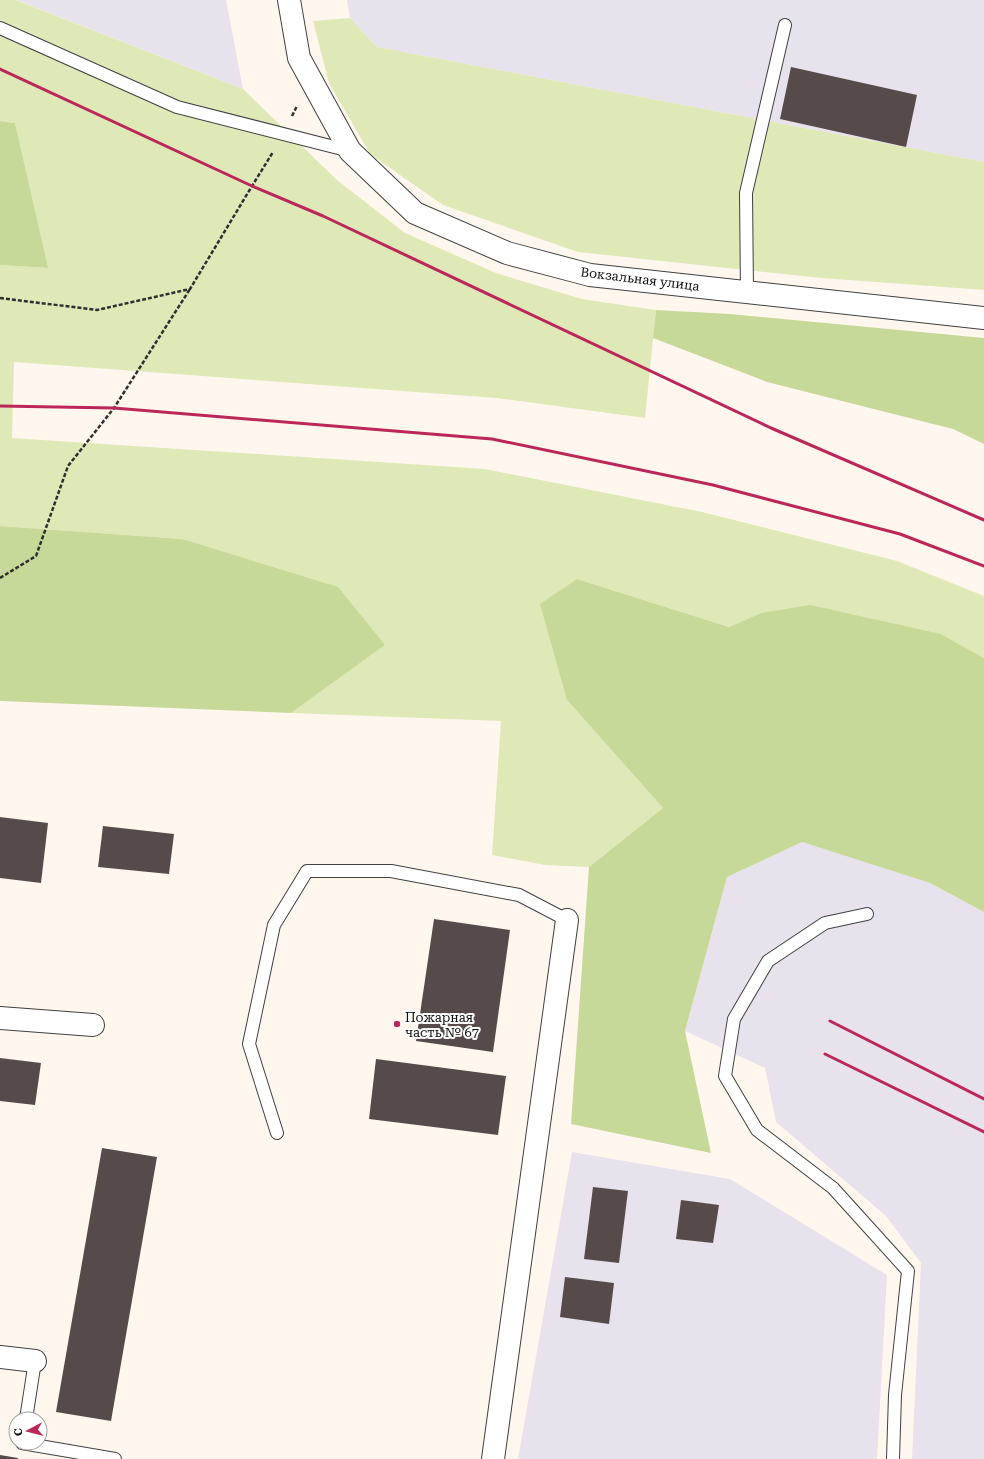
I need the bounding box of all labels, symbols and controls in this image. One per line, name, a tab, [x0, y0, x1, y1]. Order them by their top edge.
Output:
street label: Вокзальная улица	[580, 264, 700, 294]
place label: Пожарная часть № 67	[405, 1010, 479, 1040]
marker: Пожарная часть № 67	[392, 1019, 402, 1029]
north arrow	[8, 1411, 48, 1451]
text: С	[12, 1427, 25, 1437]

